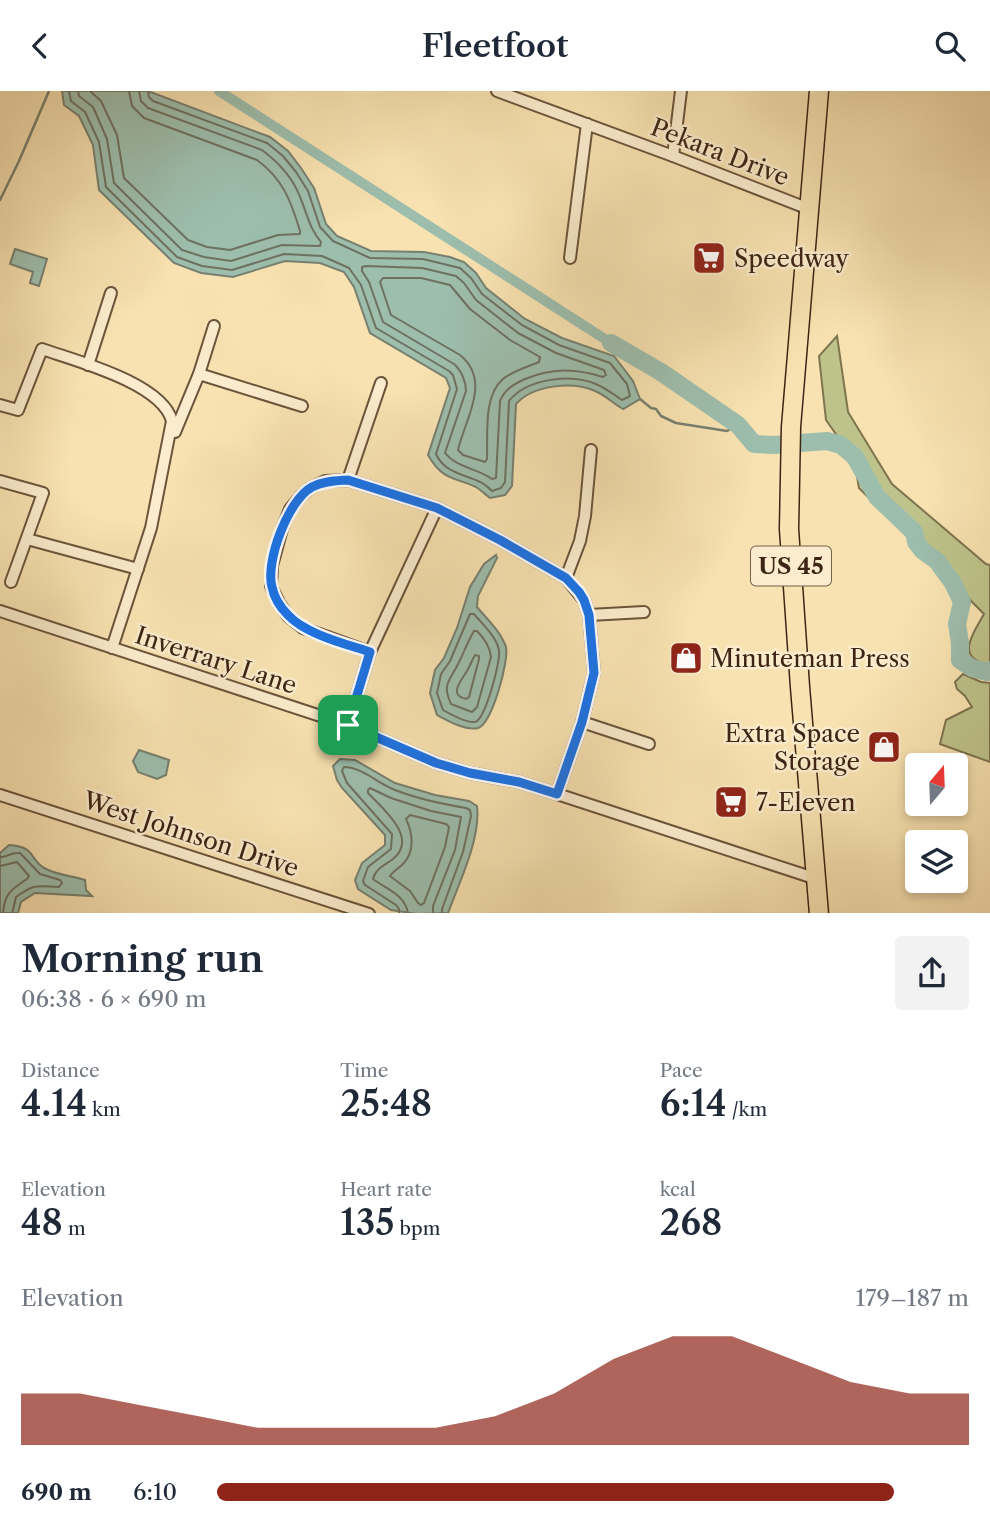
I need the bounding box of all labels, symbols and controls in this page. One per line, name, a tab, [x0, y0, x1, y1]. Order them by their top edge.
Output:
text: Fleetfoot	[422, 26, 568, 65]
icon: back	[21, 27, 59, 65]
icon: search	[931, 27, 969, 65]
street label: Pekara Drive	[647, 112, 793, 192]
supermarket icon: Speedway	[690, 239, 728, 277]
place label: Speedway	[734, 244, 850, 273]
road number: US 45	[751, 547, 831, 586]
street label: Inverrary Lane	[132, 620, 300, 700]
shop icon: Minuteman Press	[667, 639, 705, 677]
place label: Minuteman Press	[710, 644, 910, 673]
pin	[318, 695, 378, 755]
icon: arrive	[329, 706, 367, 744]
place label: Extra Space Storage	[724, 719, 860, 776]
shop icon: Extra Space Storage	[865, 728, 903, 766]
north arrow	[905, 753, 968, 815]
map controls	[905, 753, 968, 893]
supermarket icon: 7-Eleven	[712, 783, 750, 821]
street label: West Johnson Drive	[79, 785, 302, 883]
place label: 7-Eleven	[756, 788, 855, 817]
button: layers	[905, 830, 968, 893]
text: Morning run	[21, 935, 264, 982]
button: share	[895, 936, 969, 1010]
text: 06:38 · 6 × 690 m	[21, 985, 206, 1013]
text: Distance	[21, 1059, 100, 1082]
text: Time	[340, 1059, 388, 1082]
text: Pace	[660, 1059, 703, 1082]
text: 4.14	[21, 1082, 87, 1125]
text: 25:48	[340, 1082, 432, 1125]
text: 6:14	[660, 1082, 727, 1125]
text: km	[87, 1098, 121, 1121]
text: /km	[727, 1098, 767, 1121]
text: Elevation	[21, 1178, 106, 1201]
text: Heart rate	[340, 1178, 432, 1201]
text: kcal	[660, 1178, 696, 1201]
text: 48	[21, 1201, 63, 1244]
text: 135	[340, 1201, 395, 1244]
text: 268	[660, 1201, 722, 1244]
text: m	[63, 1217, 86, 1240]
text: bpm	[395, 1217, 440, 1240]
text: Elevation	[21, 1284, 124, 1312]
text: 179–187 m	[855, 1284, 969, 1312]
text: 690 m	[21, 1478, 92, 1506]
text: 6:10	[133, 1478, 177, 1506]

